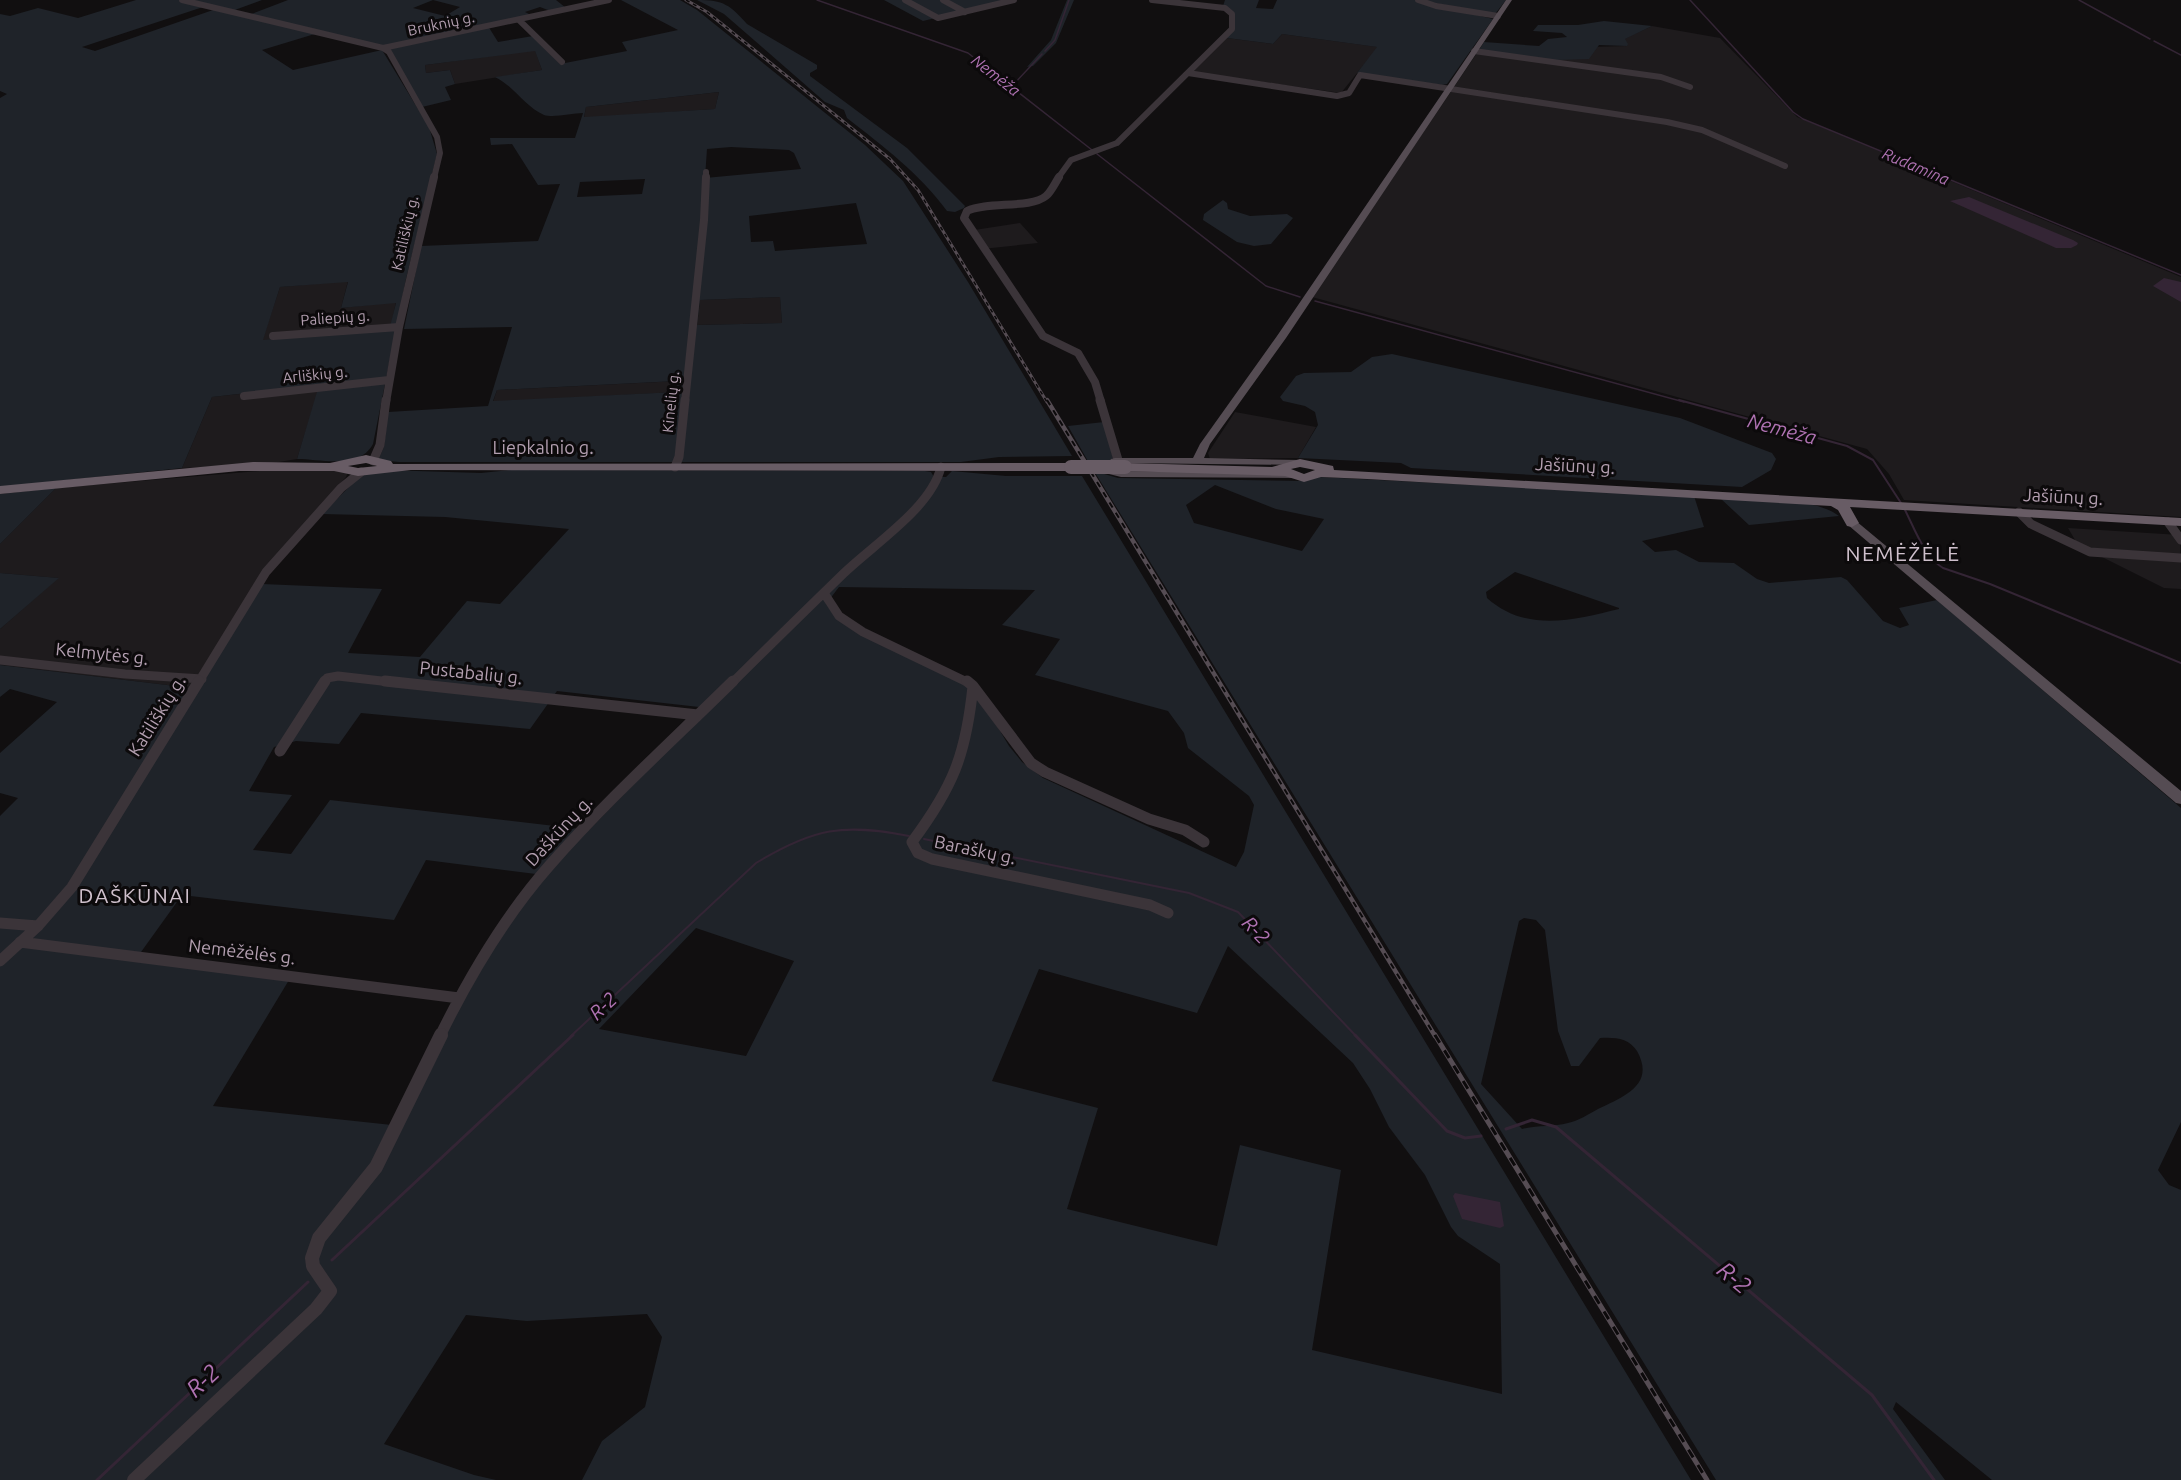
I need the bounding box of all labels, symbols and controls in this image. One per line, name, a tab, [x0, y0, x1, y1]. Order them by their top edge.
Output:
street label: Bruknių g.	[406, 8, 476, 39]
water label: Nemėža	[968, 51, 1024, 100]
water label: Rudamina	[1880, 144, 1952, 188]
street label: Katiliškių g.	[388, 194, 421, 272]
street label: Paliepių g.	[300, 307, 370, 328]
street label: Arliškių g.	[282, 363, 348, 386]
street label: Kinelių g.	[659, 370, 682, 434]
water label: Nemėža	[1745, 408, 1819, 449]
street label: Liepkalnio g.	[492, 437, 594, 457]
street label: Jašiūnų g.	[1535, 453, 1616, 477]
street label: Jašiūnų g.	[2023, 484, 2104, 508]
district label: NEMĖŽĖLĖ	[1846, 541, 1960, 565]
street label: Kelmytės g.	[55, 638, 150, 668]
street label: Pustabalių g.	[419, 657, 523, 687]
street label: Katiliškių g.	[124, 672, 189, 759]
street label: Daškūnų g.	[521, 791, 596, 870]
street label: Baraškų g.	[933, 831, 1018, 867]
district label: DAŠKŪNAI	[79, 883, 191, 907]
water label: R-2	[1238, 911, 1275, 948]
street label: Nemėžėlės g.	[187, 935, 297, 967]
water label: R-2	[584, 987, 621, 1024]
water label: R-2	[1712, 1256, 1757, 1299]
water label: R-2	[181, 1359, 225, 1403]

